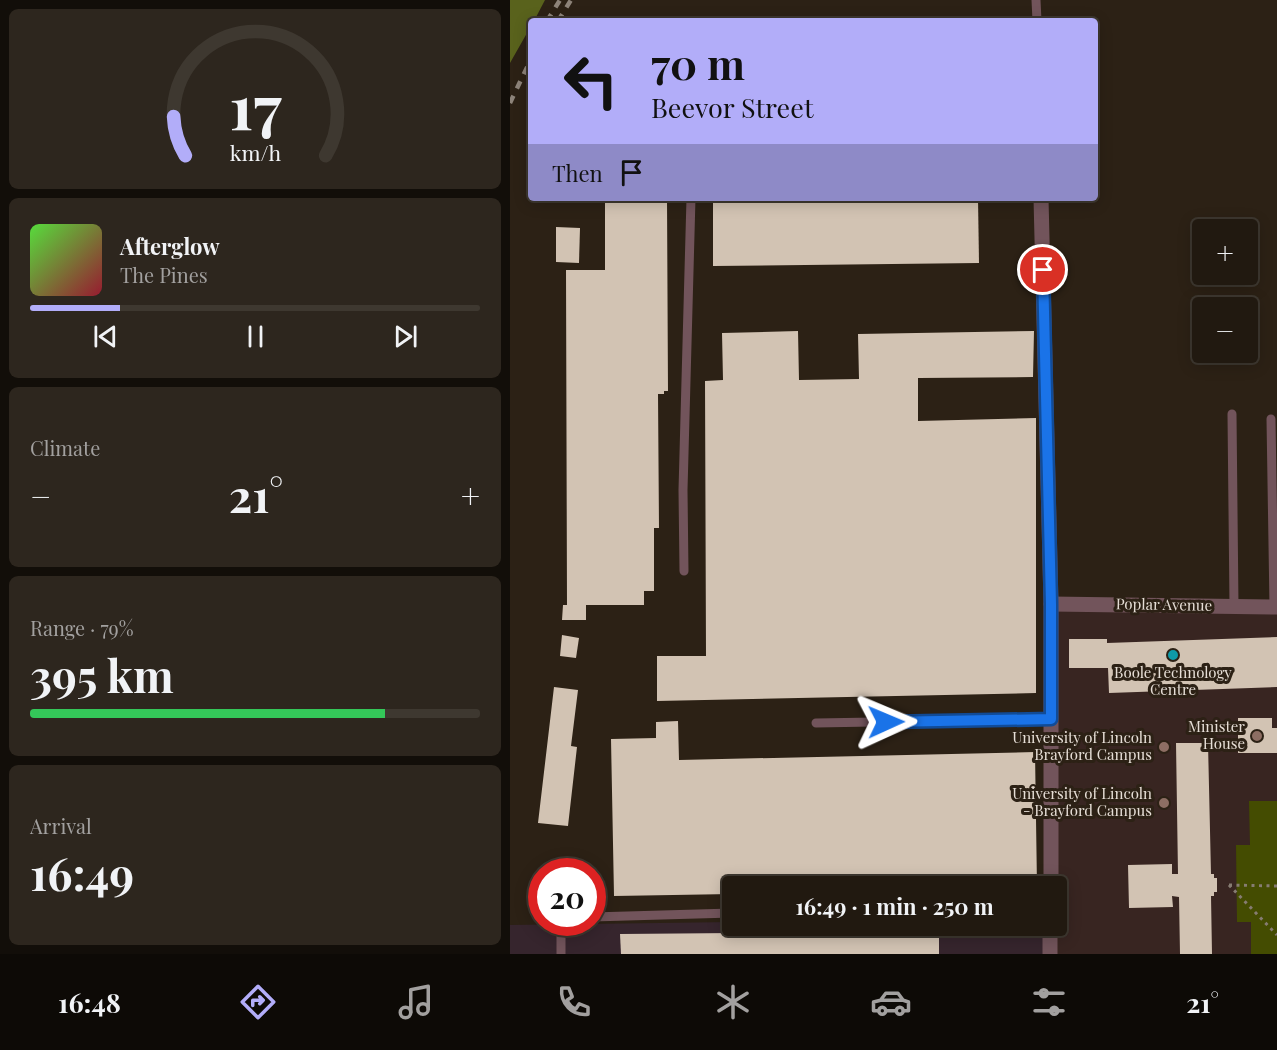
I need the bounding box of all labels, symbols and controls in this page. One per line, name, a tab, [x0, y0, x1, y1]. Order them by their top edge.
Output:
text: 70 m	[651, 35, 745, 91]
icon: left	[552, 42, 630, 120]
text: 17	[229, 62, 282, 146]
text: Beevor Street	[651, 89, 813, 125]
text: km/h	[229, 138, 281, 166]
icon: arrive	[615, 156, 648, 189]
text: Then	[552, 158, 603, 188]
map controls	[1192, 219, 1258, 363]
button: +	[1192, 219, 1258, 285]
text: Afterglow	[120, 231, 220, 261]
pin	[1017, 244, 1068, 295]
icon: arrive	[1026, 253, 1059, 286]
text: The Pines	[120, 261, 208, 288]
button: −	[1192, 297, 1258, 363]
icon: previous	[89, 320, 122, 353]
icon: pause	[239, 320, 272, 353]
icon: next	[389, 320, 422, 353]
text: Climate	[30, 434, 100, 461]
text: 21°	[229, 464, 283, 524]
text: −	[30, 473, 51, 517]
text: +	[461, 473, 480, 517]
street label: Poplar Avenue	[1116, 593, 1212, 615]
text: Range · 79%	[30, 614, 134, 641]
text: 395 km	[30, 644, 174, 704]
marker: Boole Technology Centre	[1166, 648, 1180, 662]
place label: Boole Technology Centre	[1114, 662, 1232, 699]
position arrow	[854, 690, 918, 754]
place label: Minister House	[1188, 716, 1245, 753]
place label: University of Lincoln Brayford Campus	[1012, 727, 1152, 764]
marker: Minister House	[1250, 729, 1264, 743]
marker: University of Lincoln Brayford Campus	[1157, 740, 1171, 754]
place label: University of Lincoln - Brayford Campus	[1012, 783, 1152, 820]
marker: University of Lincoln - Brayford Campus	[1157, 796, 1171, 810]
text: Arrival	[30, 812, 92, 839]
text: 16:49	[30, 842, 134, 902]
speed limit sign: 20	[528, 858, 606, 936]
text: 16:49 · 1 min · 250 m	[795, 891, 994, 921]
icon: directions	[237, 981, 279, 1023]
icon: music	[395, 981, 437, 1023]
icon: phone	[553, 981, 595, 1023]
icon: climate	[712, 981, 754, 1023]
icon: car	[870, 981, 912, 1023]
icon: filters	[1028, 981, 1070, 1023]
text: 16:48	[58, 984, 121, 1020]
text: 21°	[1186, 984, 1219, 1020]

